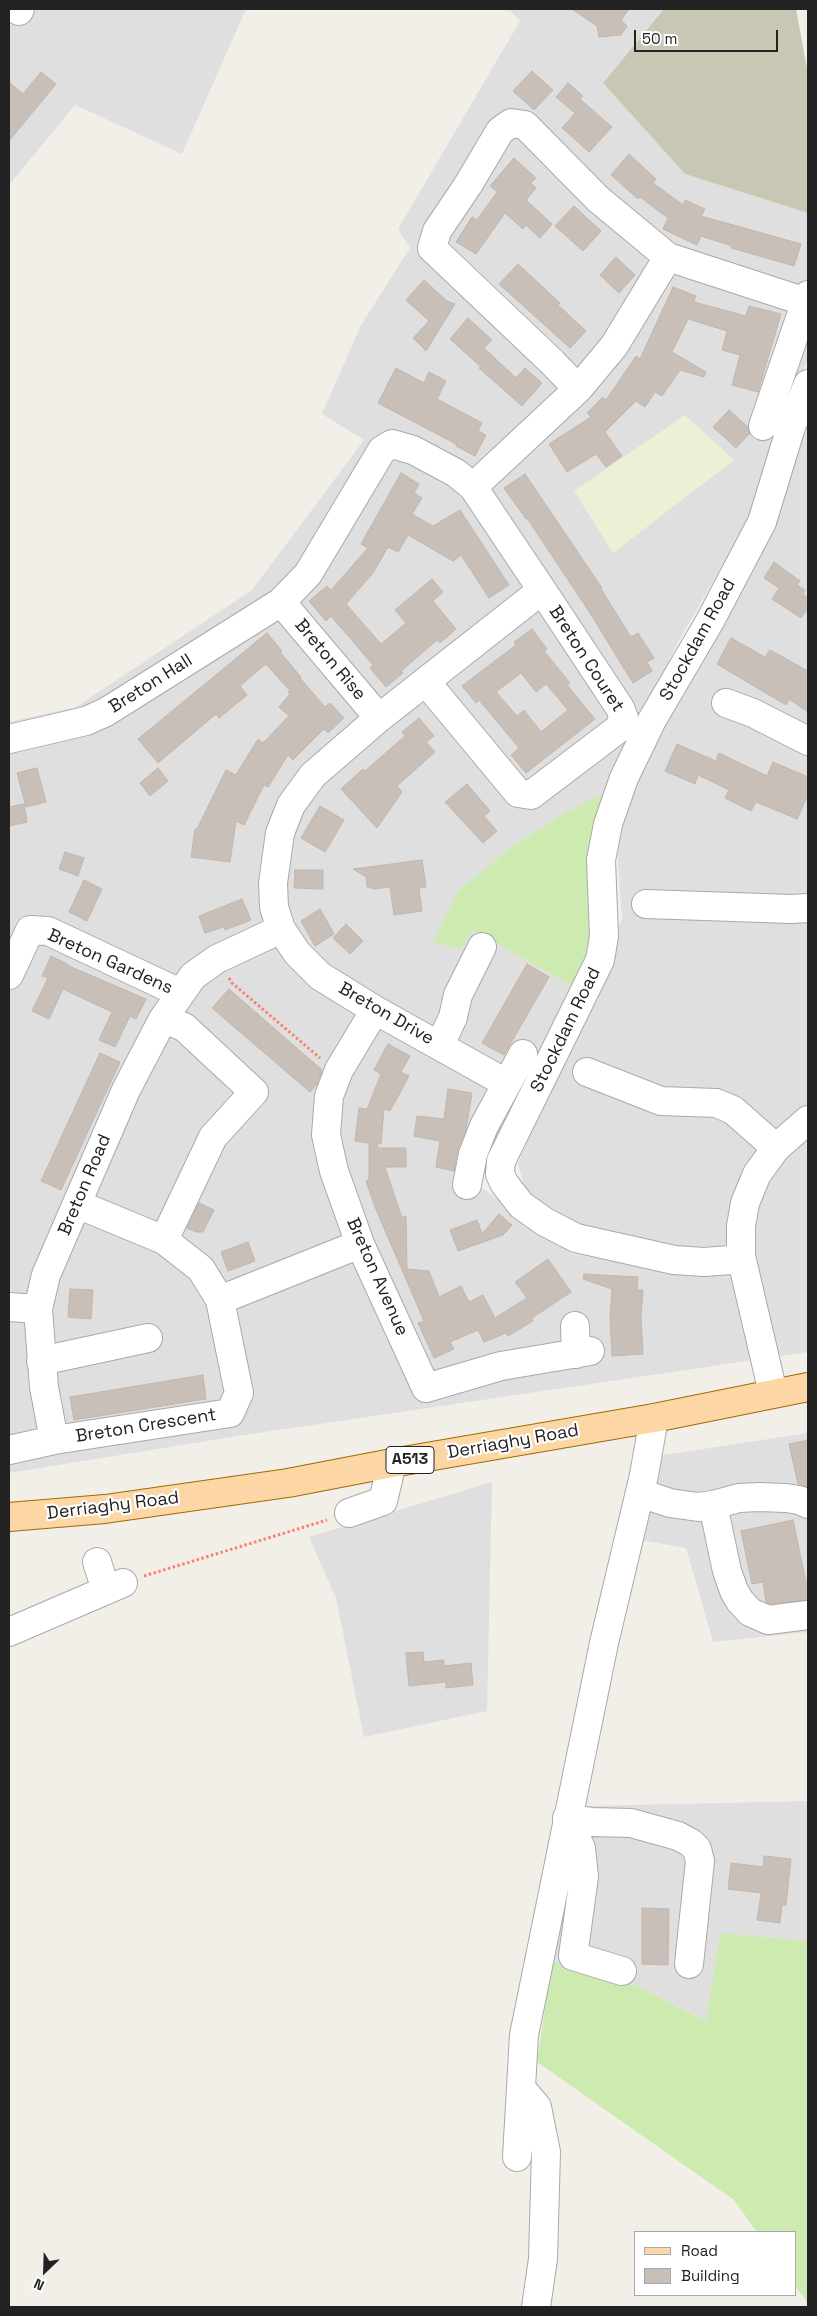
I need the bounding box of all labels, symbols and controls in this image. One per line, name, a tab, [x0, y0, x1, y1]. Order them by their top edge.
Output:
scale bar	[637, 20, 781, 52]
text: 50 m	[642, 29, 677, 48]
street label: Stockdam Road	[656, 575, 740, 705]
street label: Breton Couret	[544, 602, 628, 716]
street label: Breton Rise	[290, 615, 370, 705]
street label: Breton Hall	[105, 650, 197, 718]
street label: Breton Gardens	[44, 925, 176, 999]
street label: Stockdam Road	[526, 964, 606, 1096]
street label: Breton Drive	[334, 978, 438, 1050]
street label: Breton Road	[54, 1131, 116, 1239]
street label: Breton Avenue	[341, 1215, 413, 1339]
street label: Breton Crescent	[74, 1404, 218, 1448]
street label: Derriaghy Road	[446, 1420, 580, 1464]
road number: A513	[386, 1446, 434, 1474]
street label: Derriaghy Road	[46, 1487, 180, 1525]
legend	[634, 2231, 797, 2296]
text: Road	[681, 2241, 718, 2260]
north arrow	[20, 2246, 70, 2296]
text: Building	[681, 2266, 740, 2285]
text: N	[31, 2275, 47, 2295]

